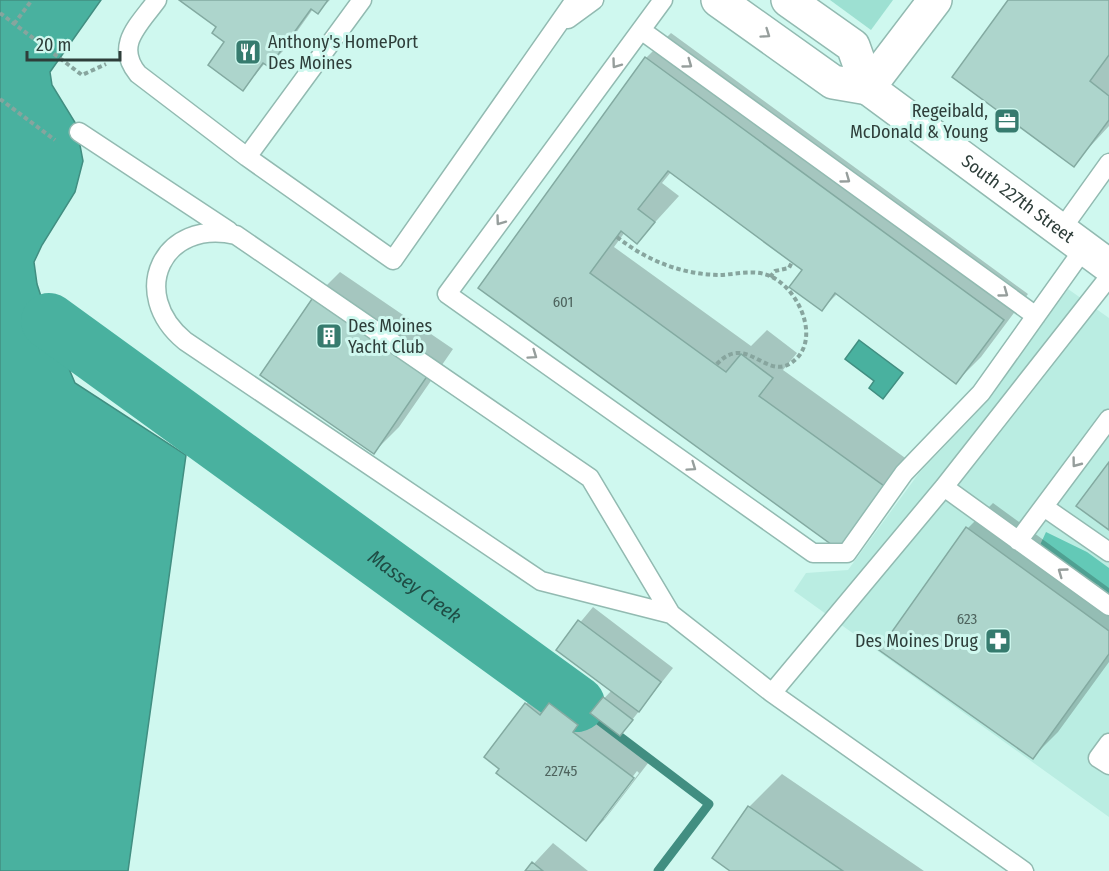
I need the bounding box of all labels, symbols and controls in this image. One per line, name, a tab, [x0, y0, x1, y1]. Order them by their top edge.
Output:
scale bar	[27, 24, 120, 62]
one-way arrow	[759, 27, 770, 38]
place label: Anthony's HomePort Des Moines	[268, 31, 418, 74]
text: 20 m	[36, 34, 71, 56]
restaurant icon: Anthony's HomePort Des Moines	[233, 37, 263, 67]
one-way arrow	[682, 57, 693, 68]
one-way arrow	[612, 58, 623, 69]
place label: Regeibald, McDonald & Young	[850, 100, 989, 143]
office icon: Regeibald, McDonald & Young	[992, 106, 1022, 136]
street label: South 227th Street	[957, 150, 1079, 248]
one-way arrow	[840, 172, 851, 183]
one-way arrow	[497, 215, 508, 226]
one-way arrow	[998, 286, 1009, 297]
house number: 601	[553, 293, 573, 311]
place label: Des Moines Yacht Club	[348, 315, 432, 358]
building icon: Des Moines Yacht Club	[314, 321, 344, 351]
one-way arrow	[526, 347, 537, 358]
one-way arrow	[1073, 456, 1084, 467]
one-way arrow	[686, 460, 697, 471]
water label: Massey Creek	[364, 545, 466, 628]
one-way arrow	[1057, 568, 1068, 579]
house number: 623	[957, 610, 978, 628]
pharmacy icon: Des Moines Drug	[983, 626, 1013, 656]
place label: Des Moines Drug	[855, 630, 979, 652]
house number: 22745	[545, 762, 577, 780]

